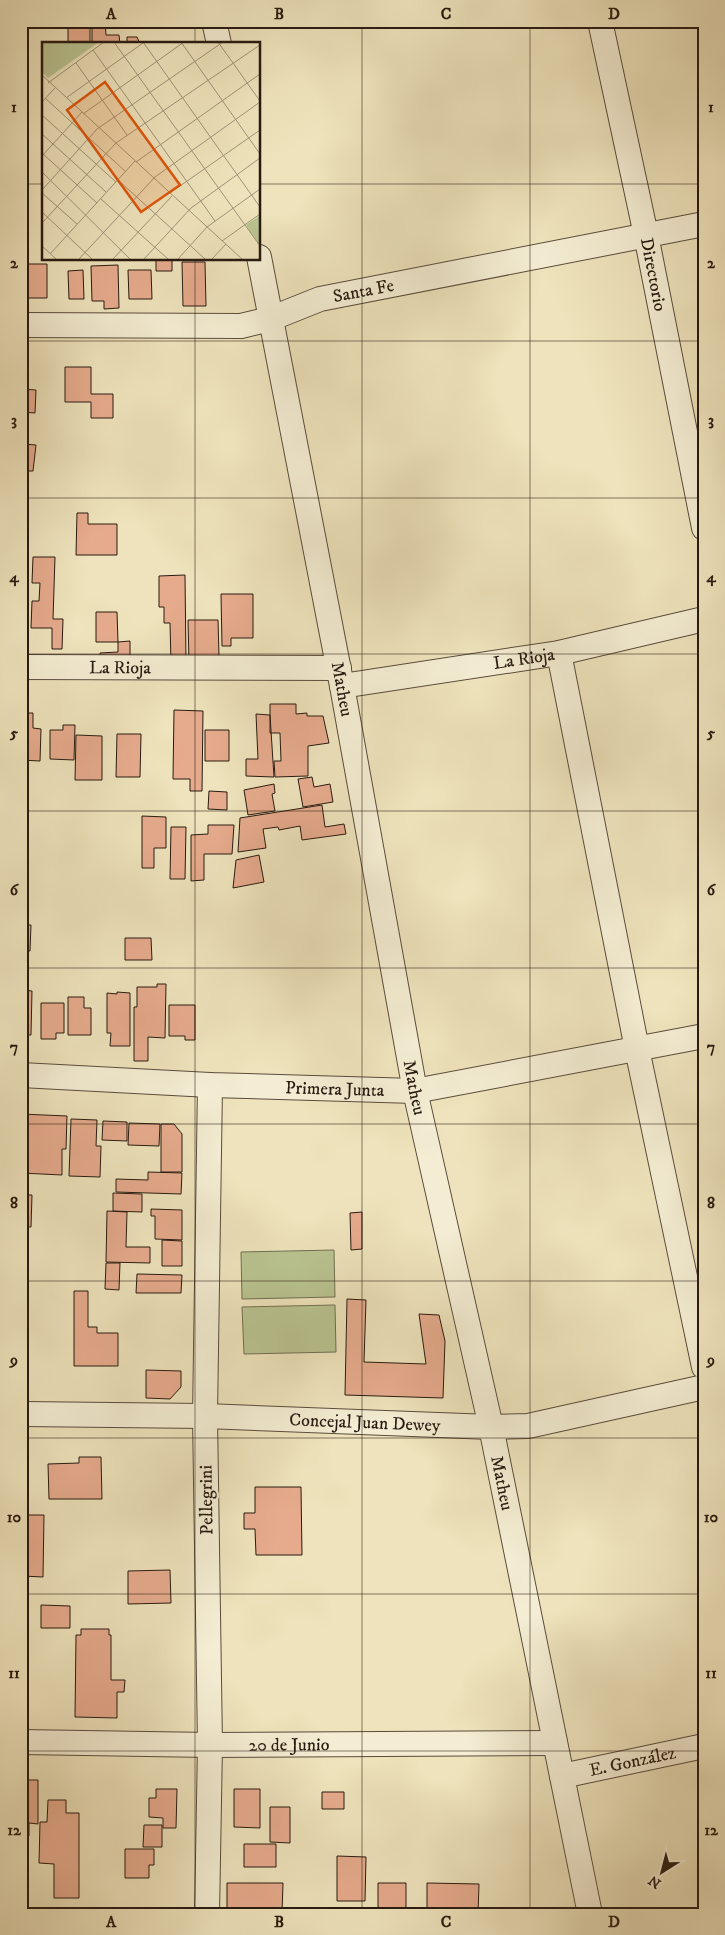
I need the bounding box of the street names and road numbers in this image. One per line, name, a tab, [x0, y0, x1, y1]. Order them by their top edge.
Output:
street label: Directorio	[635, 236, 671, 313]
street label: Santa Fe	[331, 275, 396, 308]
street label: La Rioja	[492, 644, 557, 675]
street label: La Rioja	[89, 657, 151, 679]
street label: Matheu	[326, 660, 357, 719]
street label: Matheu	[398, 1059, 430, 1118]
street label: Primera Junta	[285, 1077, 385, 1102]
street label: Concejal Juan Dewey	[289, 1409, 441, 1437]
street label: Matheu	[485, 1454, 518, 1513]
street label: Pellegrini	[195, 1465, 219, 1535]
street label: 20 de Junio	[248, 1734, 330, 1757]
street label: E. González	[587, 1742, 678, 1782]

